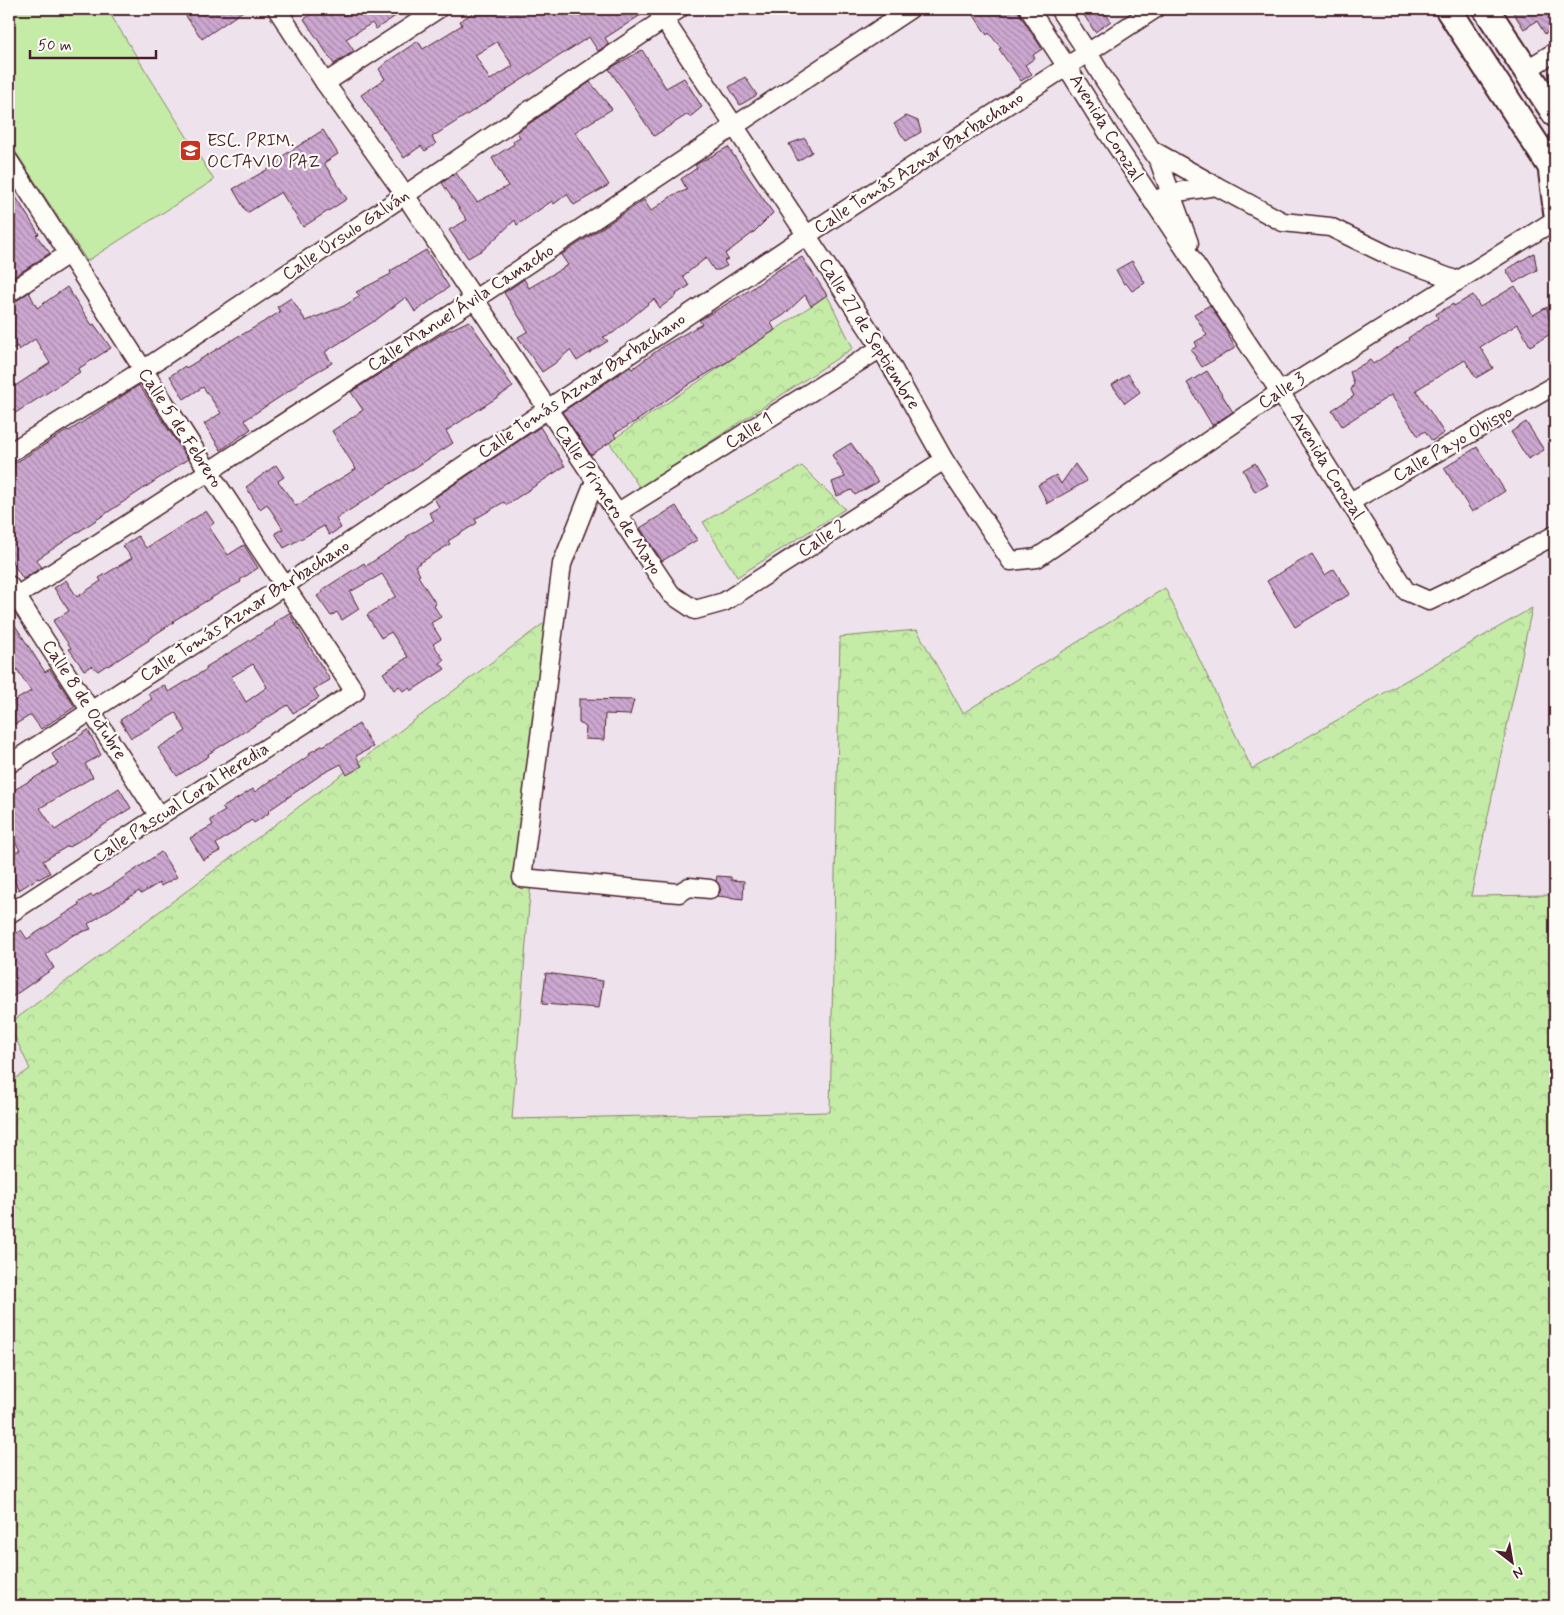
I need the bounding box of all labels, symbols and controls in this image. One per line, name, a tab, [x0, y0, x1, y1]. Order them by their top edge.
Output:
scale bar	[30, 28, 156, 60]
text: 50 m	[38, 36, 72, 56]
street label: Avenida Corozal	[1063, 70, 1149, 186]
street label: Calle Tomás Aznar Barbachano	[810, 86, 1028, 240]
place label: ESC. PRIM. OCTAVIO PAZ	[207, 129, 320, 174]
school or university icon: ESC. PRIM. OCTAVIO PAZ	[179, 139, 203, 163]
street label: Calle Úrsulo Galván	[278, 184, 414, 286]
street label: Calle Manuel Ávila Camacho	[363, 238, 559, 378]
street label: Calle 27 de Septiembre	[813, 254, 925, 414]
street label: Calle Tomás Aznar Barbachano	[474, 307, 690, 465]
street label: Calle 5 de Febrero	[132, 363, 228, 493]
street label: Calle 3	[1254, 367, 1310, 415]
street label: Calle Payo Obispo	[1389, 400, 1517, 488]
street label: Calle 1	[721, 407, 777, 455]
street label: Avenida Corozal	[1284, 408, 1370, 524]
street label: Calle Primero de Mayo	[549, 420, 667, 580]
street label: Calle 2	[793, 515, 851, 563]
street label: Calle Tomás Aznar Barbachano	[136, 534, 354, 688]
street label: Calle 8 de Octubre	[36, 635, 132, 765]
street label: Calle Pascual Coral Heredia	[88, 737, 274, 869]
north arrow	[1486, 1538, 1536, 1588]
text: N	[1510, 1562, 1527, 1582]

